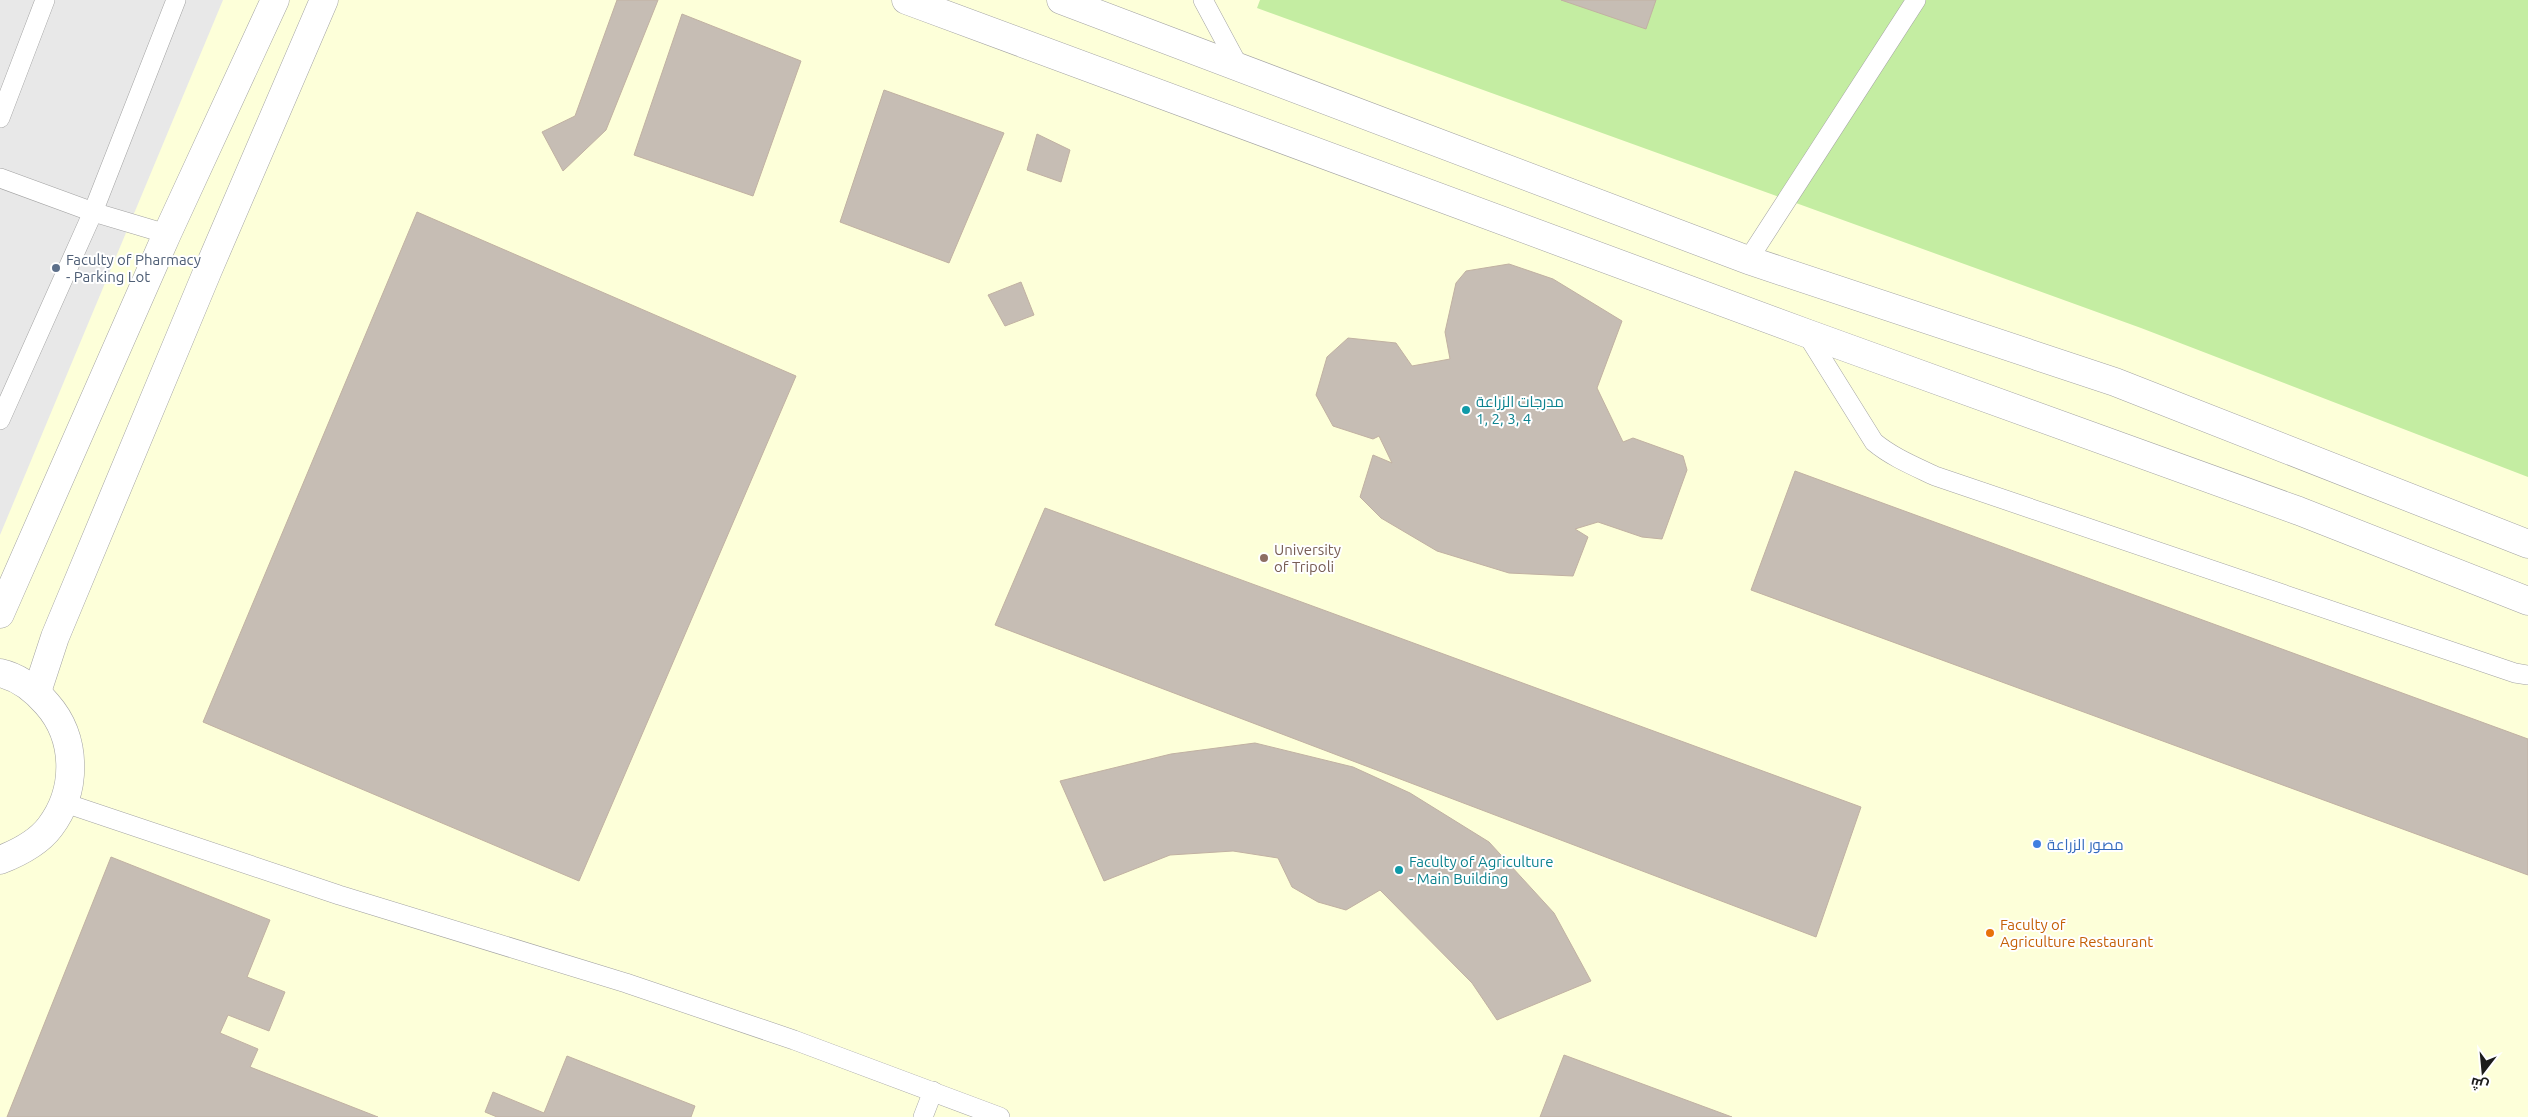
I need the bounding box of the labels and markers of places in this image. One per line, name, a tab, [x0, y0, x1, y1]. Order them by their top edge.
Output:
place label: Faculty of Pharmacy - Parking Lot	[66, 251, 201, 285]
marker: Faculty of Pharmacy - Parking Lot	[50, 262, 62, 274]
place label: مدرجات الزراعة 1, 2, 3, 4	[1476, 393, 1564, 427]
marker: مدرجات الزراعة 1, 2, 3, 4	[1460, 404, 1472, 416]
place label: University of Tripoli	[1274, 541, 1341, 575]
marker: University of Tripoli	[1258, 552, 1270, 564]
place label: مصور الزراعة	[2047, 836, 2124, 854]
marker: مصور الزراعة	[2031, 838, 2043, 850]
place label: Faculty of Agriculture - Main Building	[1409, 853, 1554, 887]
marker: Faculty of Agriculture - Main Building	[1393, 864, 1405, 876]
place label: Faculty of Agriculture Restaurant	[2000, 916, 2153, 950]
marker: Faculty of Agriculture Restaurant	[1984, 927, 1996, 939]

